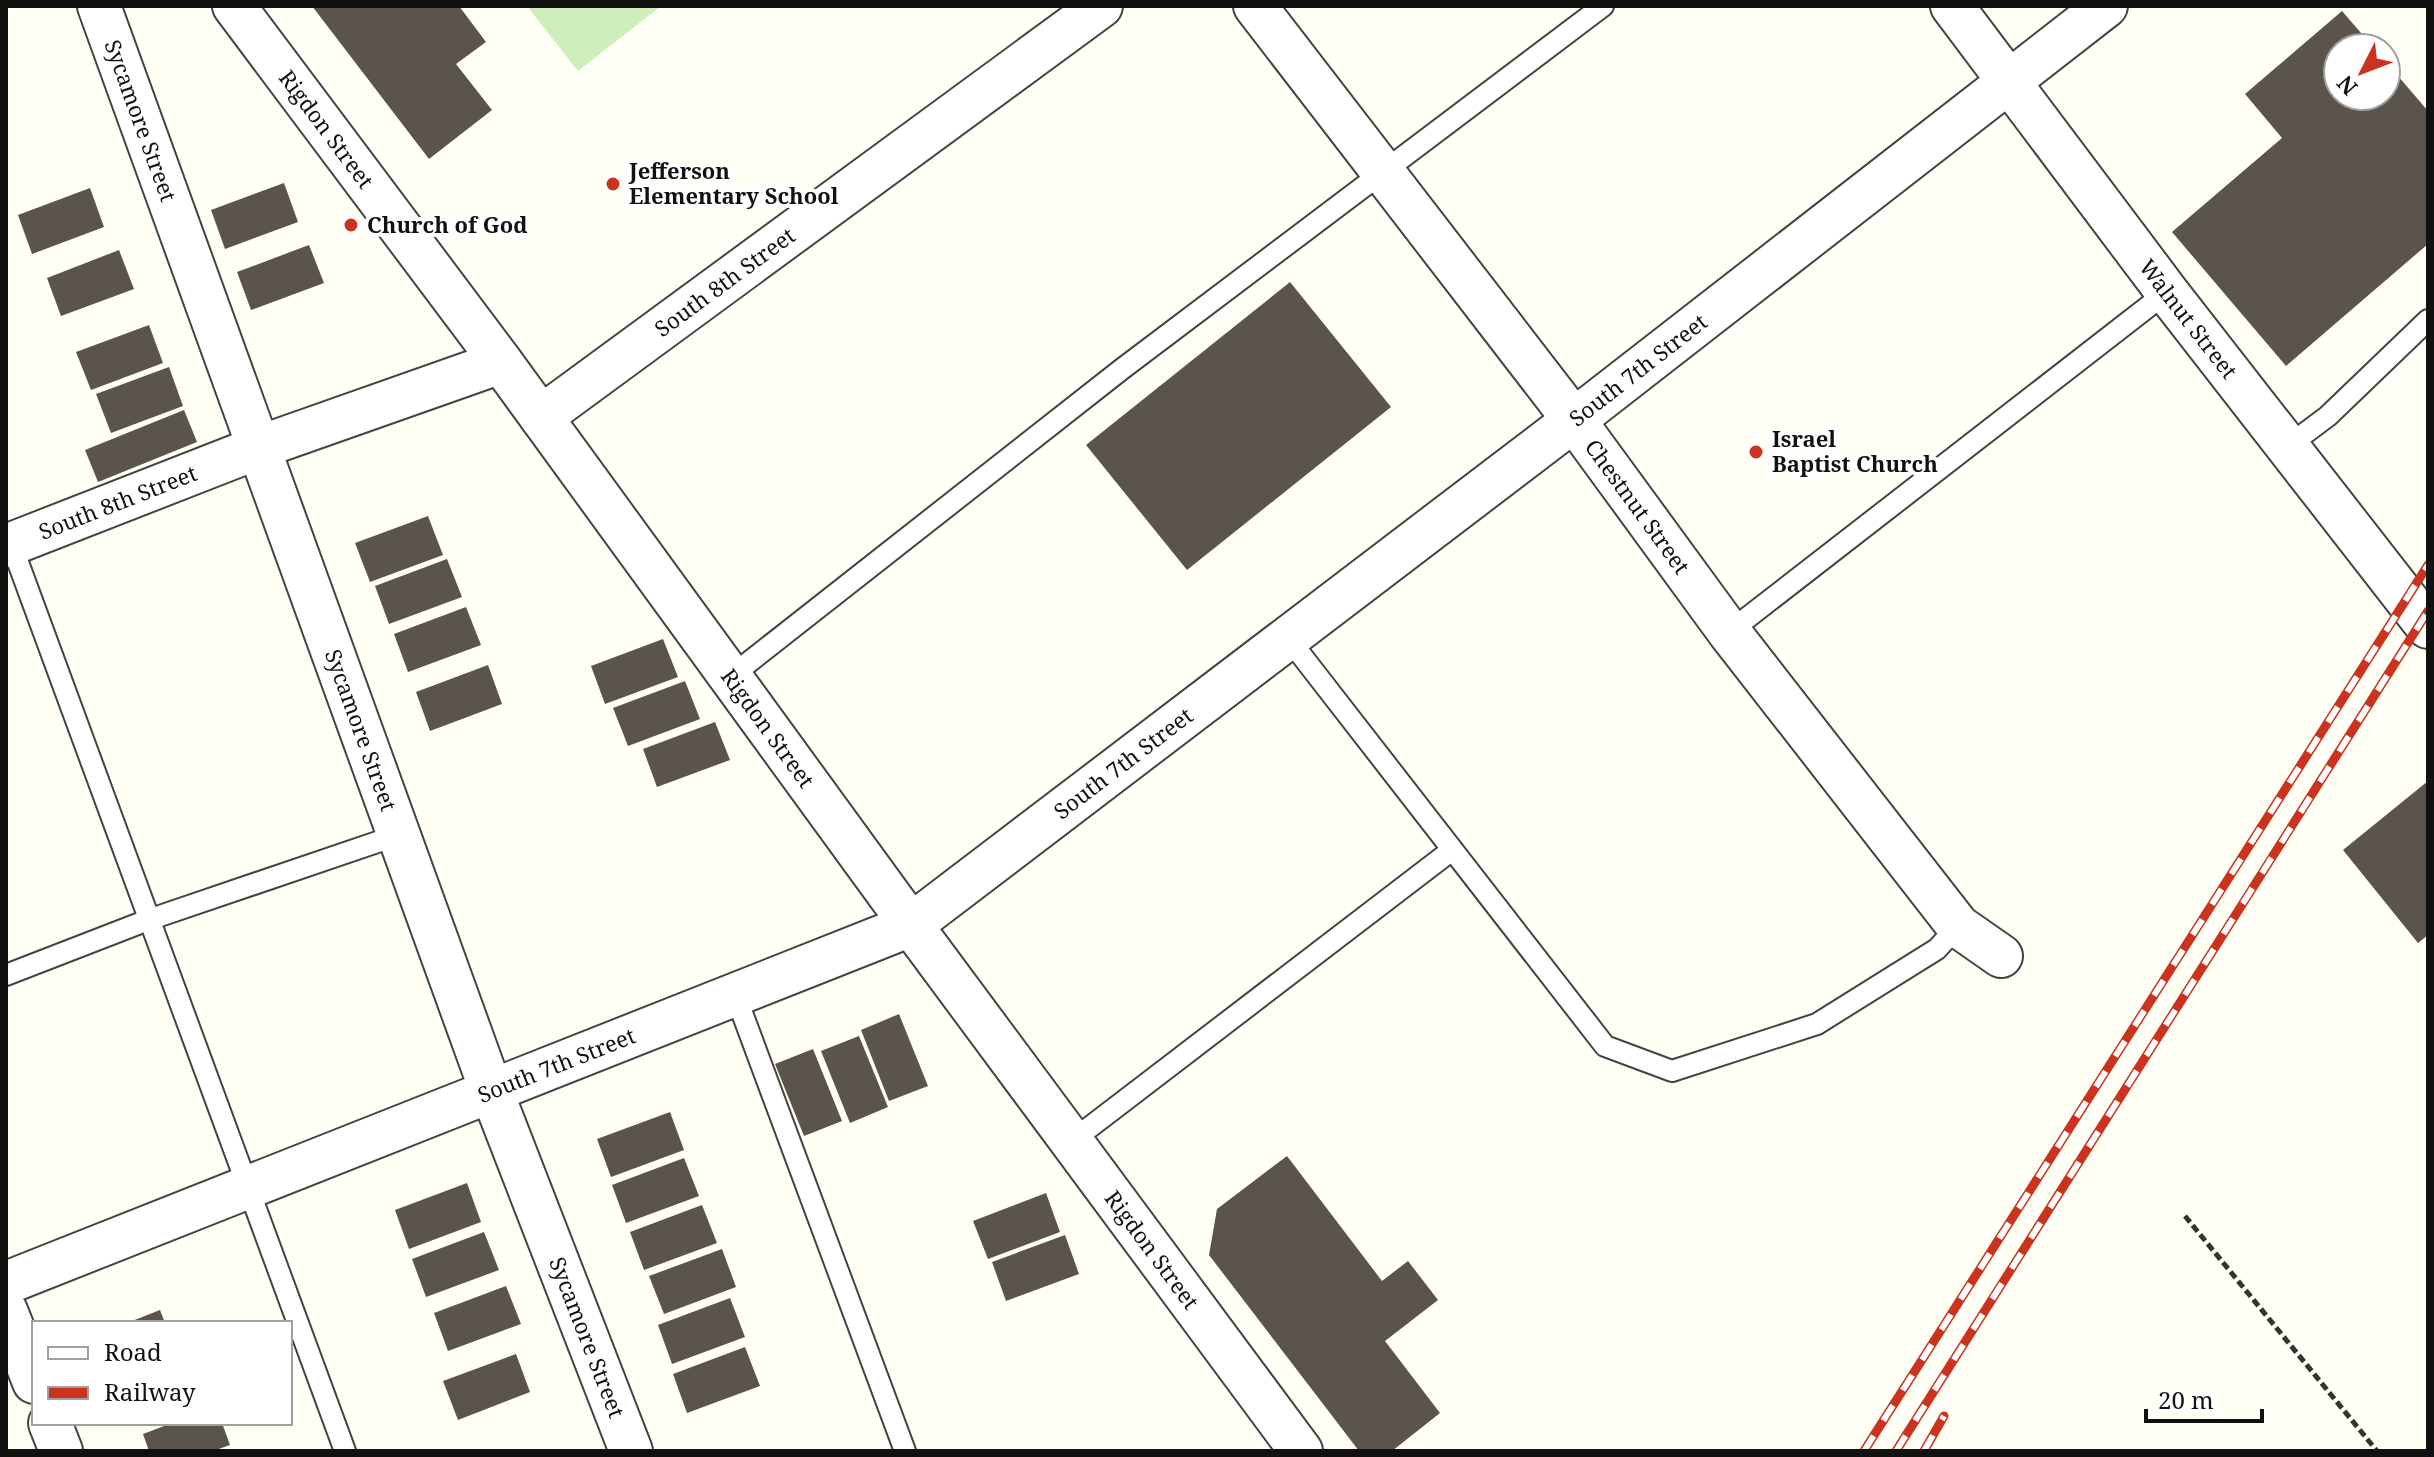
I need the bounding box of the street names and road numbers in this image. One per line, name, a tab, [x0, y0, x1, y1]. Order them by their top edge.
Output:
street label: Sycamore Street	[98, 35, 185, 206]
street label: Rigdon Street	[273, 63, 382, 194]
street label: South 8th Street	[648, 220, 801, 343]
street label: Walnut Street	[2133, 252, 2245, 384]
street label: South 7th Street	[1562, 306, 1713, 432]
street label: Chestnut Street	[1579, 433, 1698, 580]
street label: South 8th Street	[34, 457, 201, 546]
street label: Sycamore Street	[319, 645, 405, 815]
street label: Rigdon Street	[715, 662, 822, 794]
street label: South 7th Street	[1047, 700, 1198, 825]
street label: South 7th Street	[473, 1019, 640, 1109]
street label: Rigdon Street	[1099, 1184, 1207, 1315]
street label: Sycamore Street	[543, 1252, 633, 1422]

